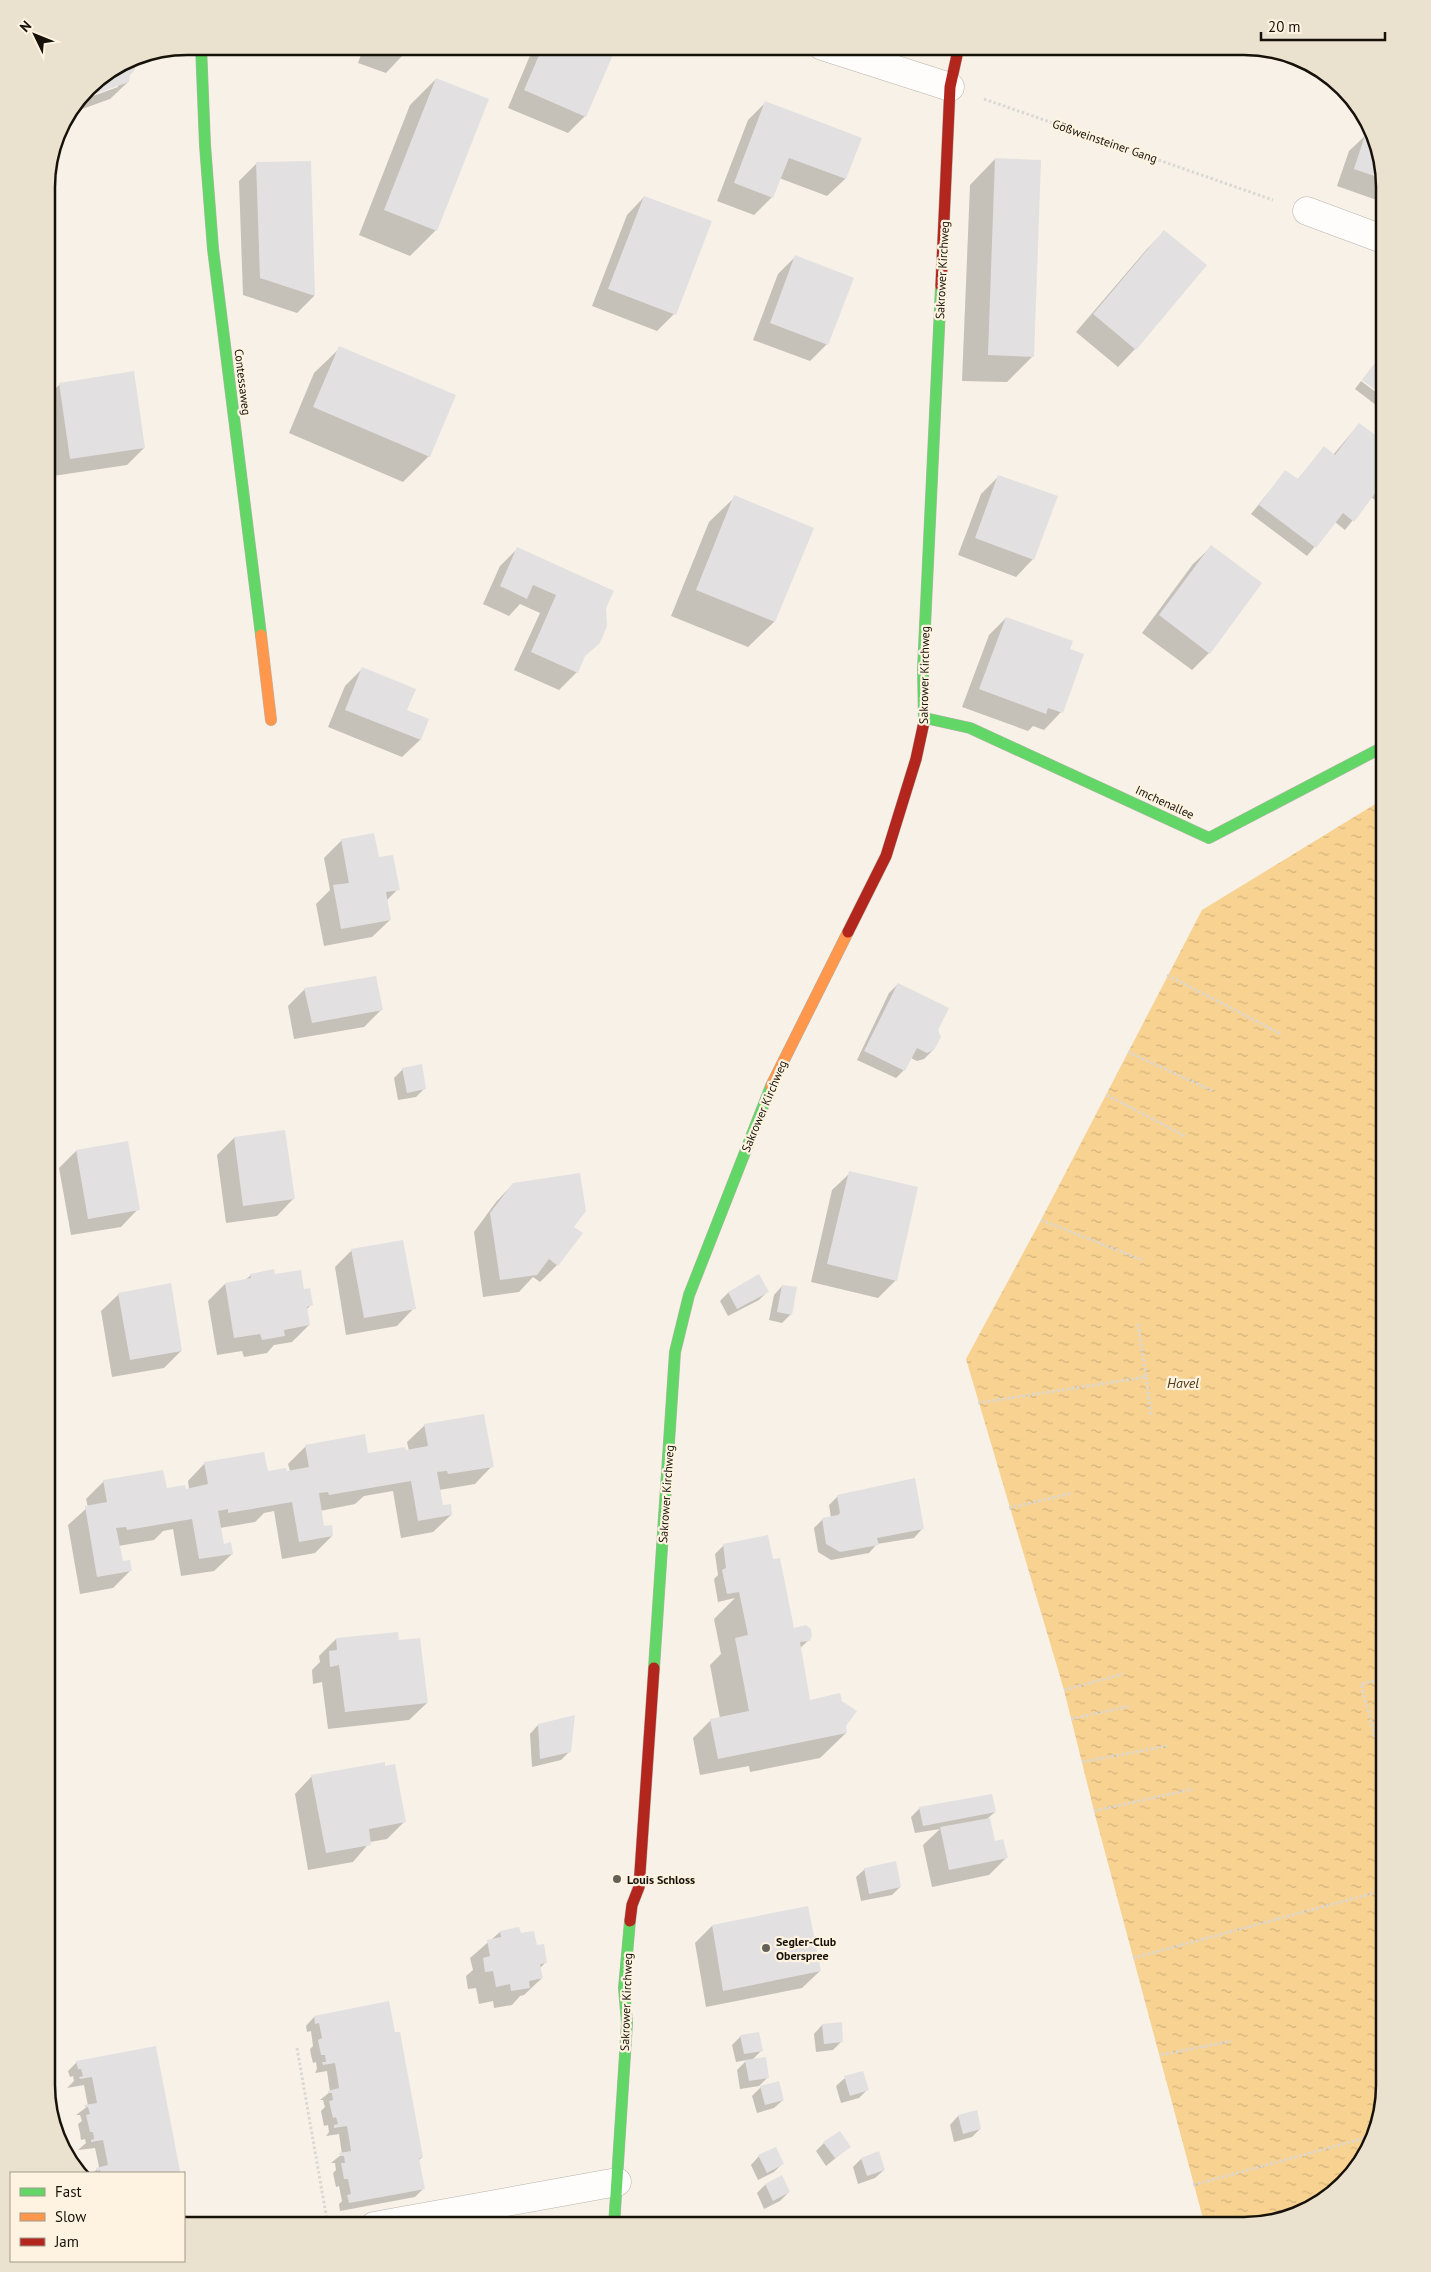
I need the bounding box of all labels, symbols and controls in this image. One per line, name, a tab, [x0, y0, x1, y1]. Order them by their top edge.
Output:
north arrow	[10, 10, 60, 60]
scale bar	[1261, 10, 1385, 42]
text: N	[16, 17, 35, 36]
text: 20 m	[1268, 17, 1301, 36]
street label: Gößweinsteiner Gang	[1051, 116, 1159, 166]
street label: Sakrower Kirchweg	[932, 221, 952, 319]
street label: Contessaweg	[231, 348, 255, 416]
street label: Sakrower Kirchweg	[916, 626, 932, 724]
street label: Imchenallee	[1133, 782, 1197, 822]
street label: Sakrower Kirchweg	[738, 1058, 790, 1154]
water label: Havel	[1167, 1374, 1199, 1392]
street label: Sakrower Kirchweg	[655, 1444, 677, 1544]
place label: Louis Schloss	[627, 1872, 695, 1887]
marker: Louis Schloss	[611, 1873, 623, 1885]
place label: Segler-Club Oberspree	[776, 1934, 837, 1963]
marker: Segler-Club Oberspree	[760, 1942, 772, 1954]
street label: Sakrower Kirchweg	[617, 1953, 635, 2051]
legend	[10, 2172, 185, 2262]
text: Fast	[55, 2182, 82, 2201]
text: Slow	[55, 2207, 86, 2226]
text: Jam	[54, 2232, 79, 2251]

